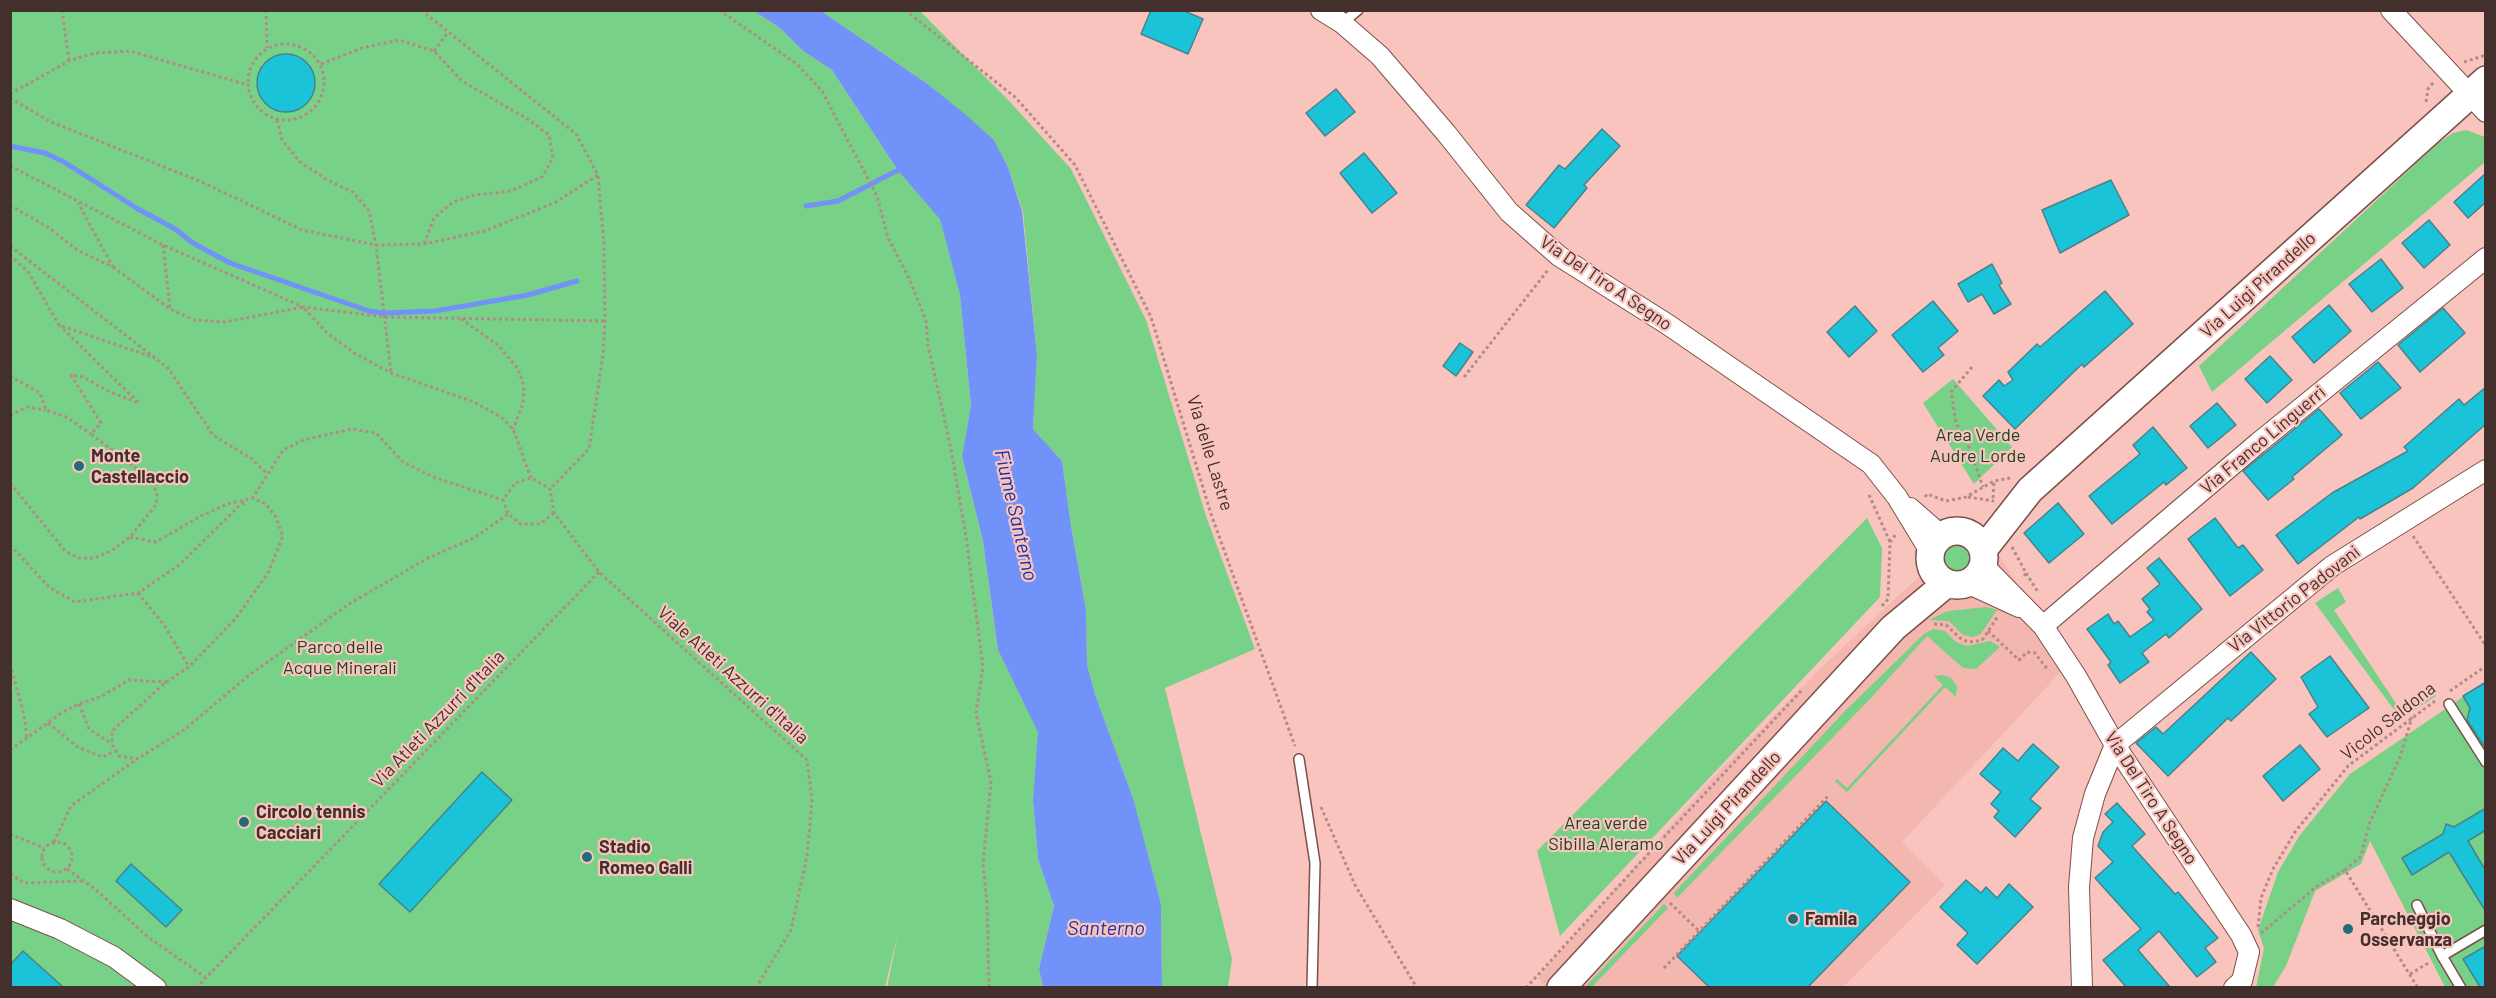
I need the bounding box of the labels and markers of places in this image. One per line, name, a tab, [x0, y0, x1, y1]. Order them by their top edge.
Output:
place label: Monte Castellaccio	[91, 445, 189, 488]
marker: Monte Castellaccio	[72, 459, 86, 473]
place label: Circolo tennis Cacciari	[256, 801, 366, 844]
marker: Circolo tennis Cacciari	[237, 815, 251, 829]
place label: Stadio Romeo Galli	[599, 836, 692, 878]
marker: Stadio Romeo Galli	[580, 850, 594, 864]
place label: Famila	[1805, 908, 1857, 930]
place label: Parcheggio Osservanza	[2360, 908, 2452, 950]
marker: Famila	[1786, 912, 1800, 926]
marker: Parcheggio Osservanza	[2341, 922, 2355, 936]

